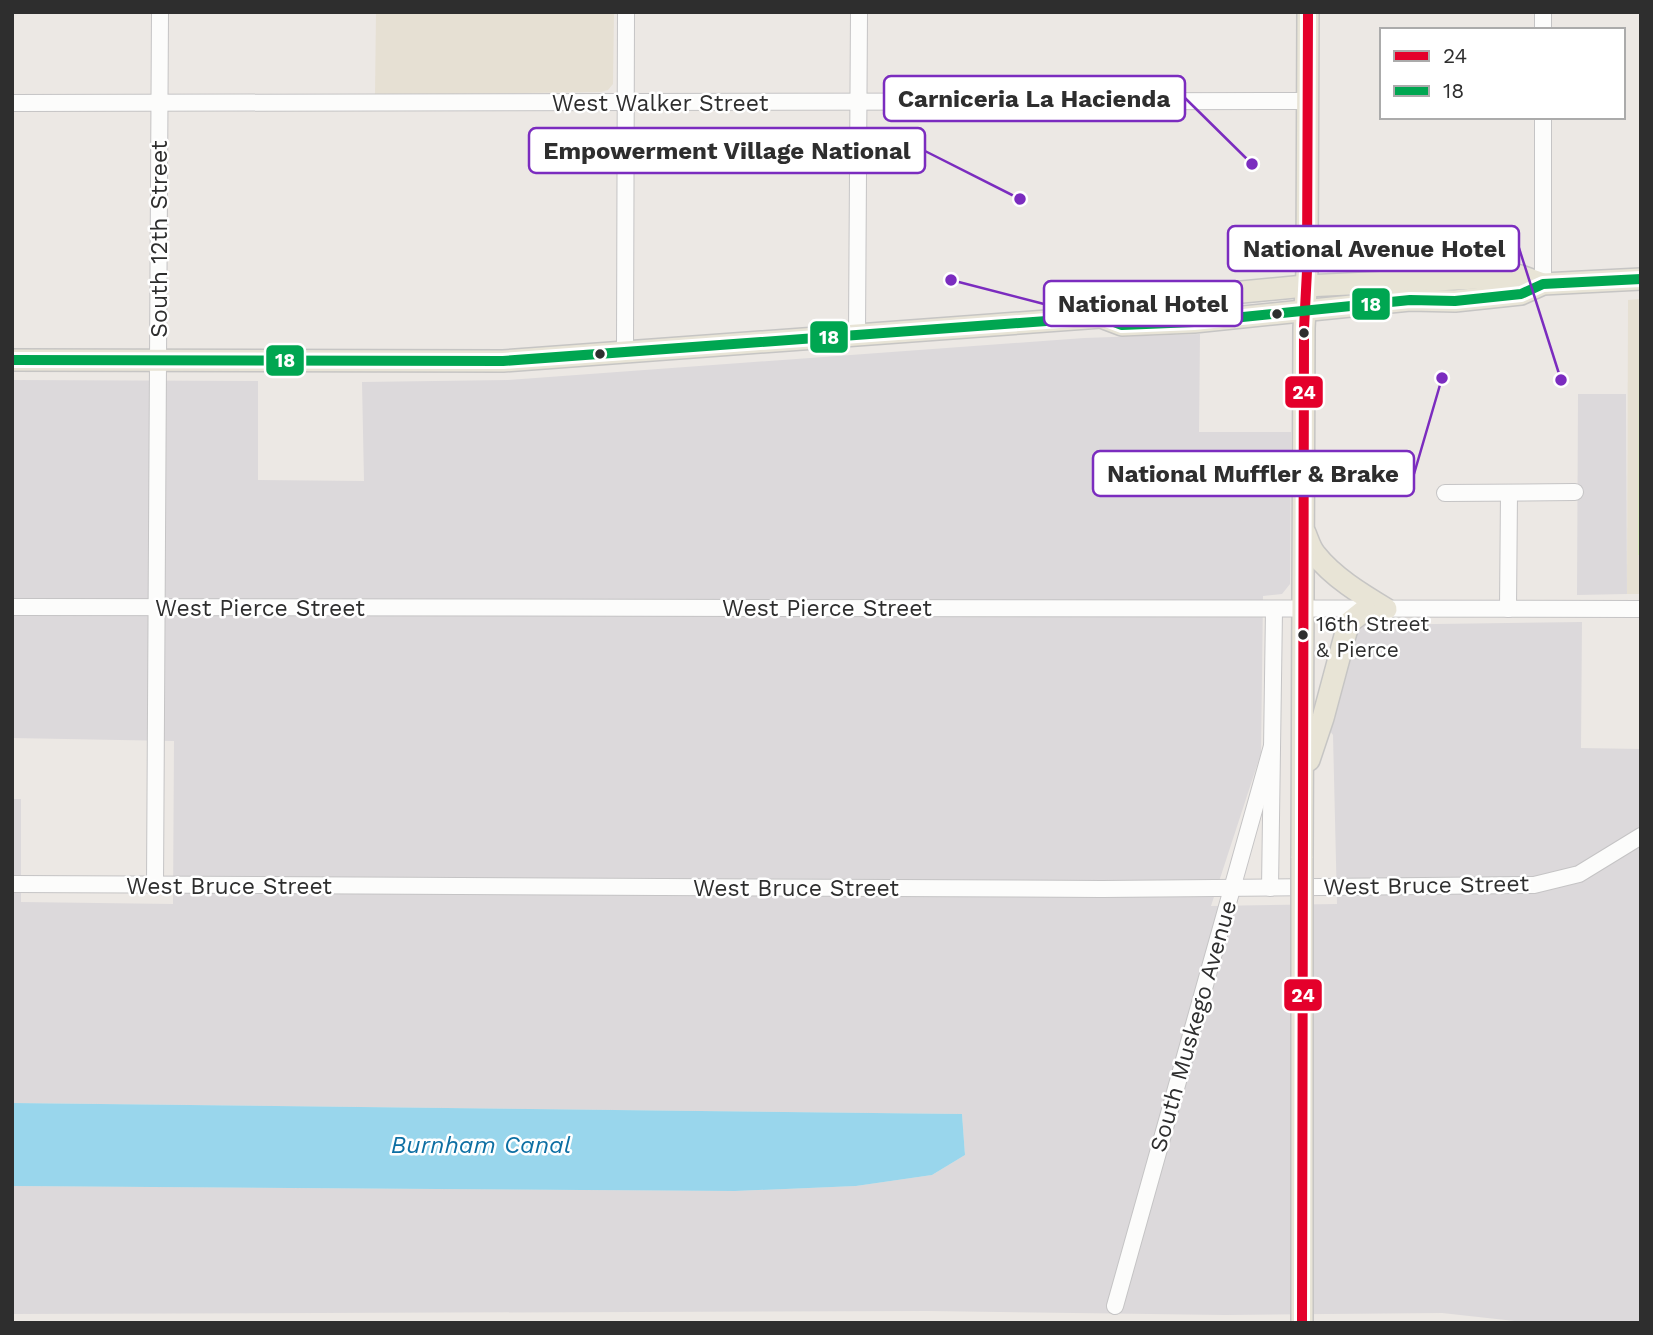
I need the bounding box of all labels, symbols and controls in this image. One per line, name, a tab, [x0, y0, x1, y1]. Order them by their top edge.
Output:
legend	[1380, 28, 1625, 119]
text: 24	[1443, 43, 1467, 68]
callout: Carniceria La Hacienda	[884, 76, 1185, 121]
text: 18	[1443, 78, 1464, 103]
text: Carniceria La Hacienda	[898, 85, 1170, 113]
street label: West Walker Street	[552, 90, 769, 117]
callout: Empowerment Village National	[529, 128, 925, 173]
text: Empowerment Village National	[543, 137, 911, 165]
street label: South 12th Street	[146, 140, 173, 338]
callout: National Avenue Hotel	[1228, 226, 1519, 271]
text: National Avenue Hotel	[1243, 235, 1505, 263]
callout: National Hotel	[1044, 281, 1242, 326]
line badge: 18	[1351, 287, 1391, 321]
text: National Hotel	[1058, 290, 1228, 318]
text: 18	[1361, 293, 1381, 316]
unlabelled marker	[1270, 307, 1284, 321]
line badge: 18	[809, 320, 849, 354]
text: 18	[819, 326, 839, 349]
unlabelled marker	[1297, 326, 1311, 340]
line badge: 18	[265, 344, 305, 377]
unlabelled marker	[593, 347, 607, 361]
text: 18	[275, 349, 295, 372]
line badge: 24	[1284, 375, 1324, 409]
text: 24	[1292, 381, 1316, 404]
callout: National Muffler & Brake	[1093, 451, 1414, 496]
text: National Muffler & Brake	[1107, 460, 1399, 488]
street label: West Pierce Street	[155, 595, 365, 622]
street label: West Pierce Street	[722, 595, 932, 622]
place label: 16th Street & Pierce	[1316, 611, 1429, 662]
marker: 16th Street & Pierce	[1296, 628, 1310, 642]
street label: West Bruce Street	[1323, 870, 1530, 901]
street label: West Bruce Street	[126, 873, 332, 900]
street label: West Bruce Street	[693, 875, 899, 902]
street label: South Muskego Avenue	[1145, 897, 1242, 1155]
line badge: 24	[1283, 978, 1323, 1012]
text: 24	[1291, 984, 1315, 1007]
water label: Burnham Canal	[391, 1131, 571, 1159]

